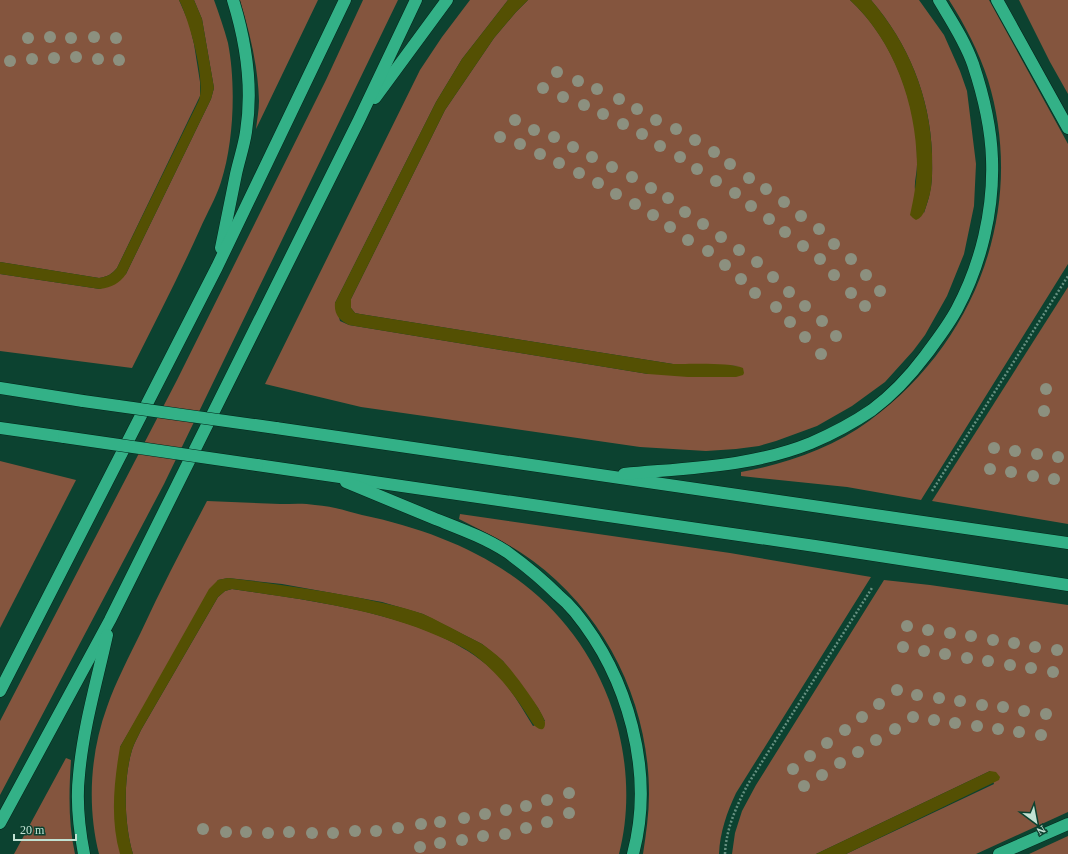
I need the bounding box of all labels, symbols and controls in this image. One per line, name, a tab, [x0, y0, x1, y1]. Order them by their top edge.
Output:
north arrow	[1016, 802, 1056, 842]
scale bar	[14, 816, 76, 842]
text: 20 m	[20, 823, 45, 837]
text: N	[1035, 823, 1048, 838]

